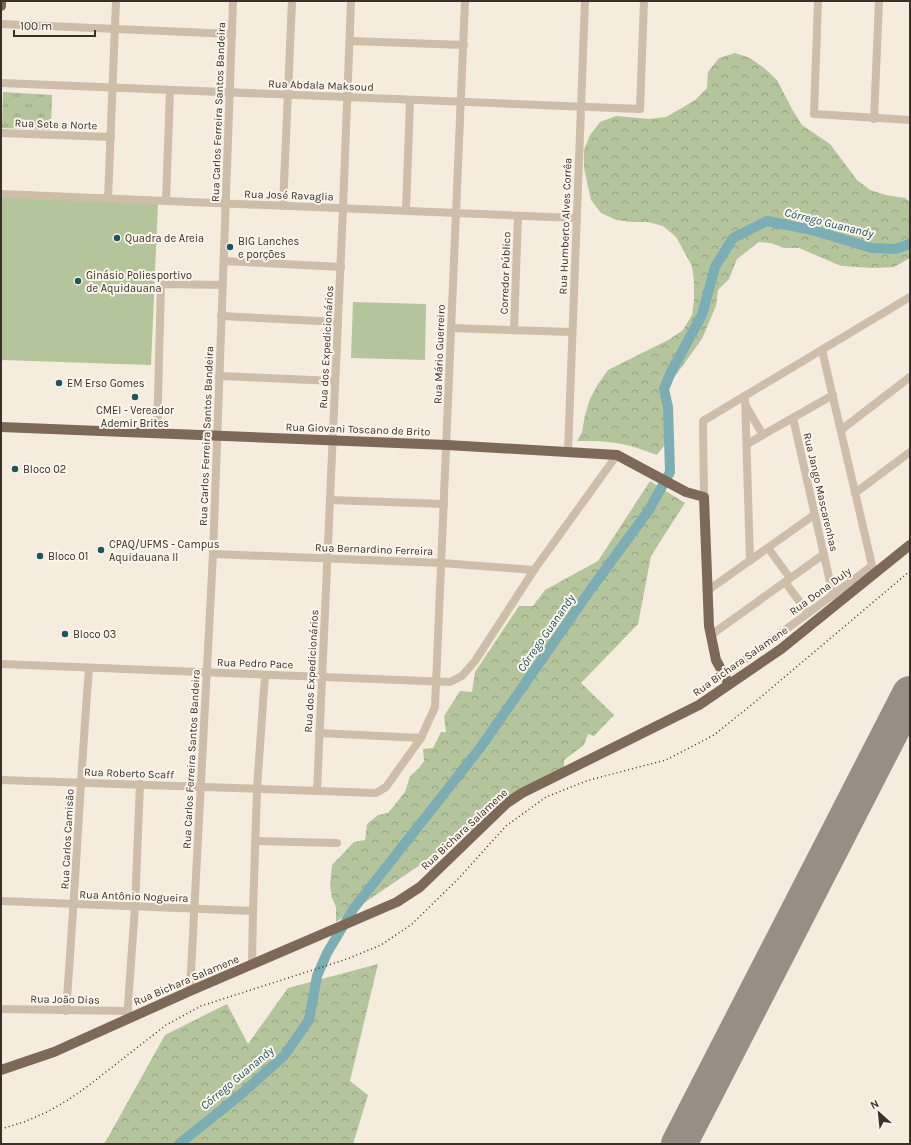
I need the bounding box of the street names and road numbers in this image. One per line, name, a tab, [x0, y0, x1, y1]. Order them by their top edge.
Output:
street label: Rua Carlos Ferreira Santos Bandeira	[209, 22, 228, 202]
street label: Rua Abdala Maksoud	[268, 77, 374, 94]
street label: Rua Sete a Norte	[14, 117, 98, 132]
street label: Rua Humberto Alves Corrêa	[557, 158, 574, 295]
street label: Rua José Ravaglia	[244, 187, 334, 204]
street label: Corredor Público	[498, 231, 513, 315]
street label: Rua dos Expedicionários	[317, 285, 336, 409]
street label: Rua Mário Guerreiro	[431, 304, 448, 404]
street label: Rua Carlos Ferreira Santos Bandeira	[197, 346, 216, 526]
street label: Rua Giovani Toscano de Brito	[285, 420, 431, 439]
street label: Rua Jango Mascarenhas	[800, 431, 841, 553]
street label: Rua Bernardino Ferreira	[315, 541, 433, 558]
street label: Rua Dona Duly	[787, 565, 854, 618]
street label: Rua dos Expedicionários	[302, 609, 321, 733]
street label: Rua Bichara Salamene	[690, 623, 791, 699]
street label: Rua Pedro Pace	[217, 656, 294, 671]
street label: Rua Carlos Ferreira Santos Bandeira	[180, 669, 203, 849]
street label: Rua Roberto Scaff	[84, 765, 174, 782]
street label: Rua Bichara Salamene	[418, 786, 510, 873]
street label: Rua Carlos Camisão	[58, 788, 77, 890]
street label: Rua Antônio Nogueira	[79, 888, 189, 905]
street label: Rua Bichara Salamene	[132, 952, 241, 1009]
street label: Rua João Dias	[30, 992, 100, 1007]

